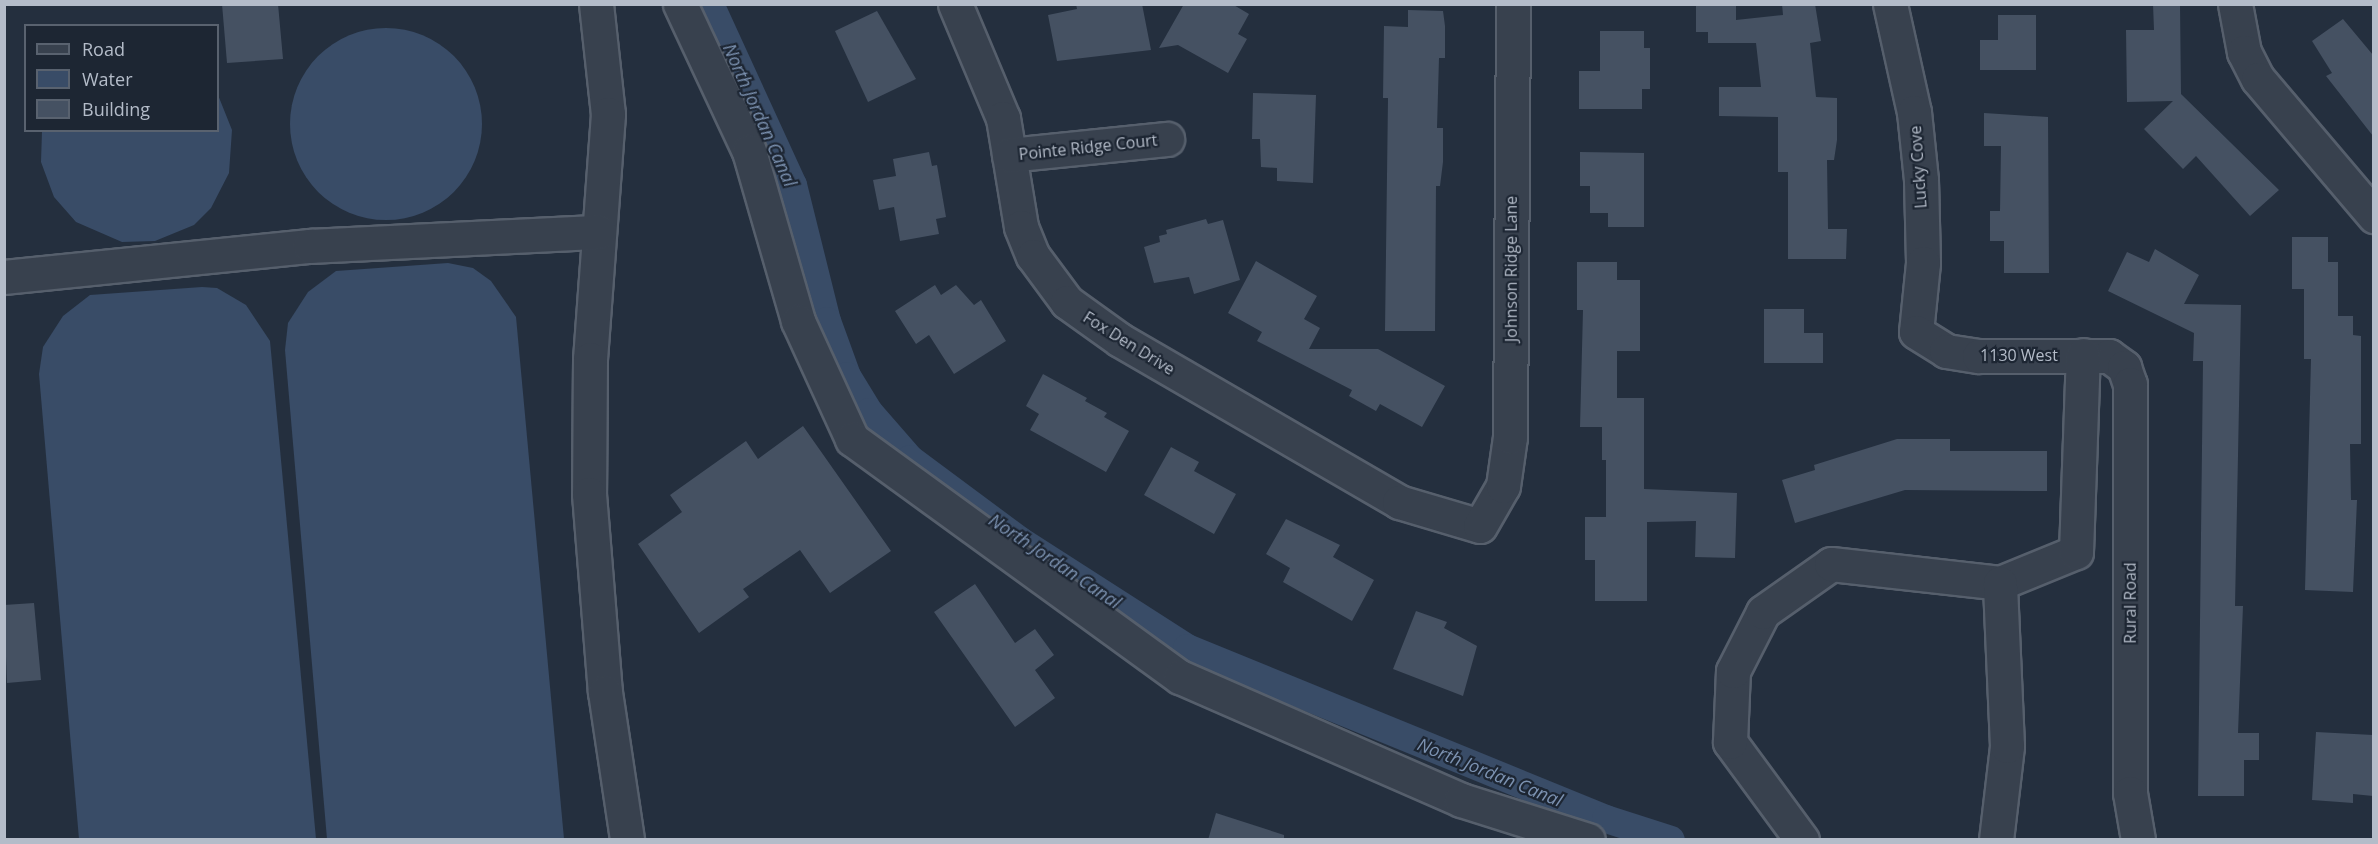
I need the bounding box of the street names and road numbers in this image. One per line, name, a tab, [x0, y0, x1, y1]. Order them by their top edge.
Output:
street label: Lucky Cove	[1906, 125, 1930, 209]
street label: Pointe Ridge Court	[1018, 130, 1158, 164]
street label: Johnson Ridge Lane	[1501, 196, 1521, 342]
street label: Fox Den Drive	[1080, 307, 1178, 379]
street label: 1130 West	[1980, 345, 2058, 365]
street label: Rural Road	[2120, 562, 2140, 644]

